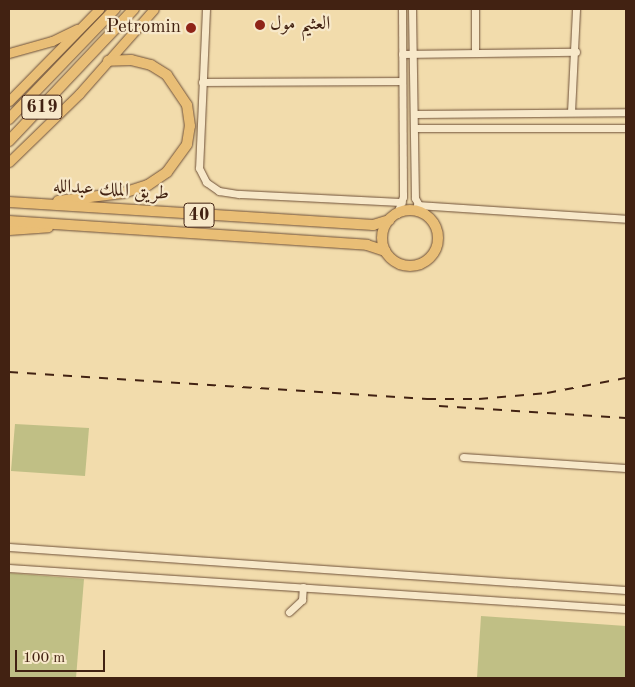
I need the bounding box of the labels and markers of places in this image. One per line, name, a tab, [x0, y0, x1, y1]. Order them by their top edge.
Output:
place label: العثيم مول	[270, 14, 330, 36]
place label: Petromin	[106, 17, 181, 39]
marker: العثيم مول	[254, 19, 266, 31]
marker: Petromin	[185, 22, 197, 34]

